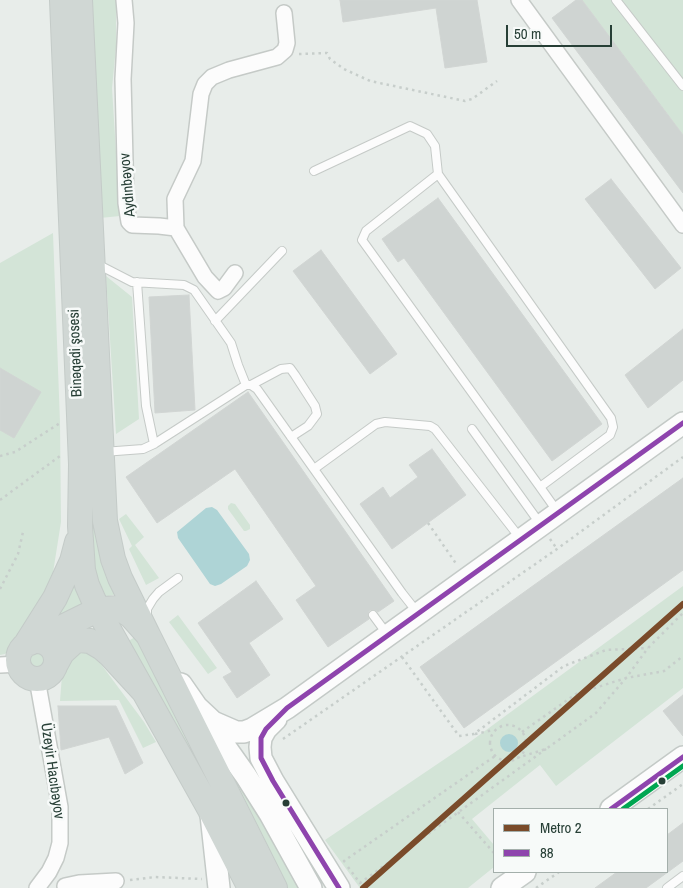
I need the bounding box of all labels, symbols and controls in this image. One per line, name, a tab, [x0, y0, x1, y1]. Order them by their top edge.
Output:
scale bar	[508, 15, 614, 47]
text: 50 m	[514, 23, 541, 44]
street label: Aydınbəyov	[116, 152, 140, 218]
street label: Binəqədi şosesi	[65, 309, 87, 397]
street label: Üzeyir Hacıbəyov	[36, 722, 68, 820]
unlabelled marker	[657, 776, 667, 786]
unlabelled marker	[281, 798, 291, 808]
legend	[493, 808, 668, 873]
text: Metro 2	[540, 817, 582, 838]
text: 88	[540, 842, 554, 863]

